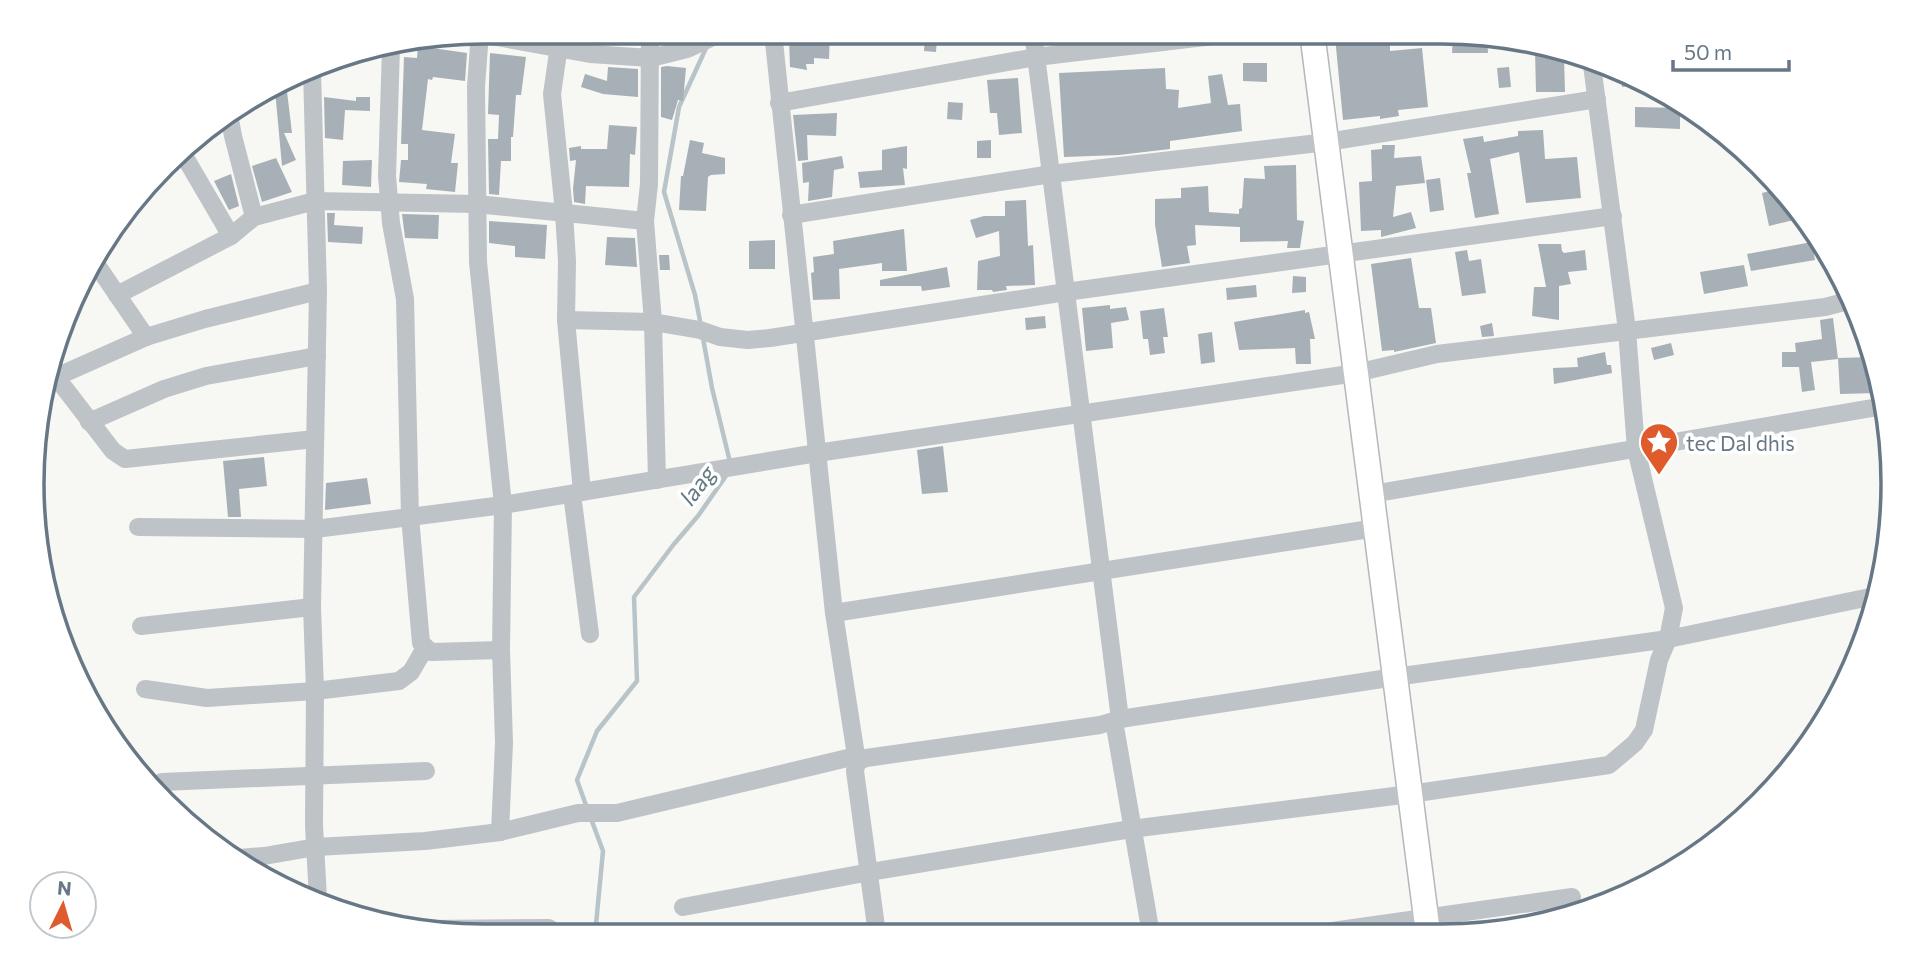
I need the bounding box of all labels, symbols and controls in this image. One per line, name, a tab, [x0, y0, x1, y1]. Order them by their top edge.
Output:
scale bar	[1673, 28, 1788, 72]
text: 50 m	[1684, 39, 1732, 64]
place icon: tec Dal dhis	[1638, 421, 1680, 476]
place label: tec Dal dhis	[1686, 430, 1795, 455]
water label: laag	[673, 458, 722, 510]
north arrow	[28, 870, 98, 940]
text: N	[56, 875, 73, 900]

